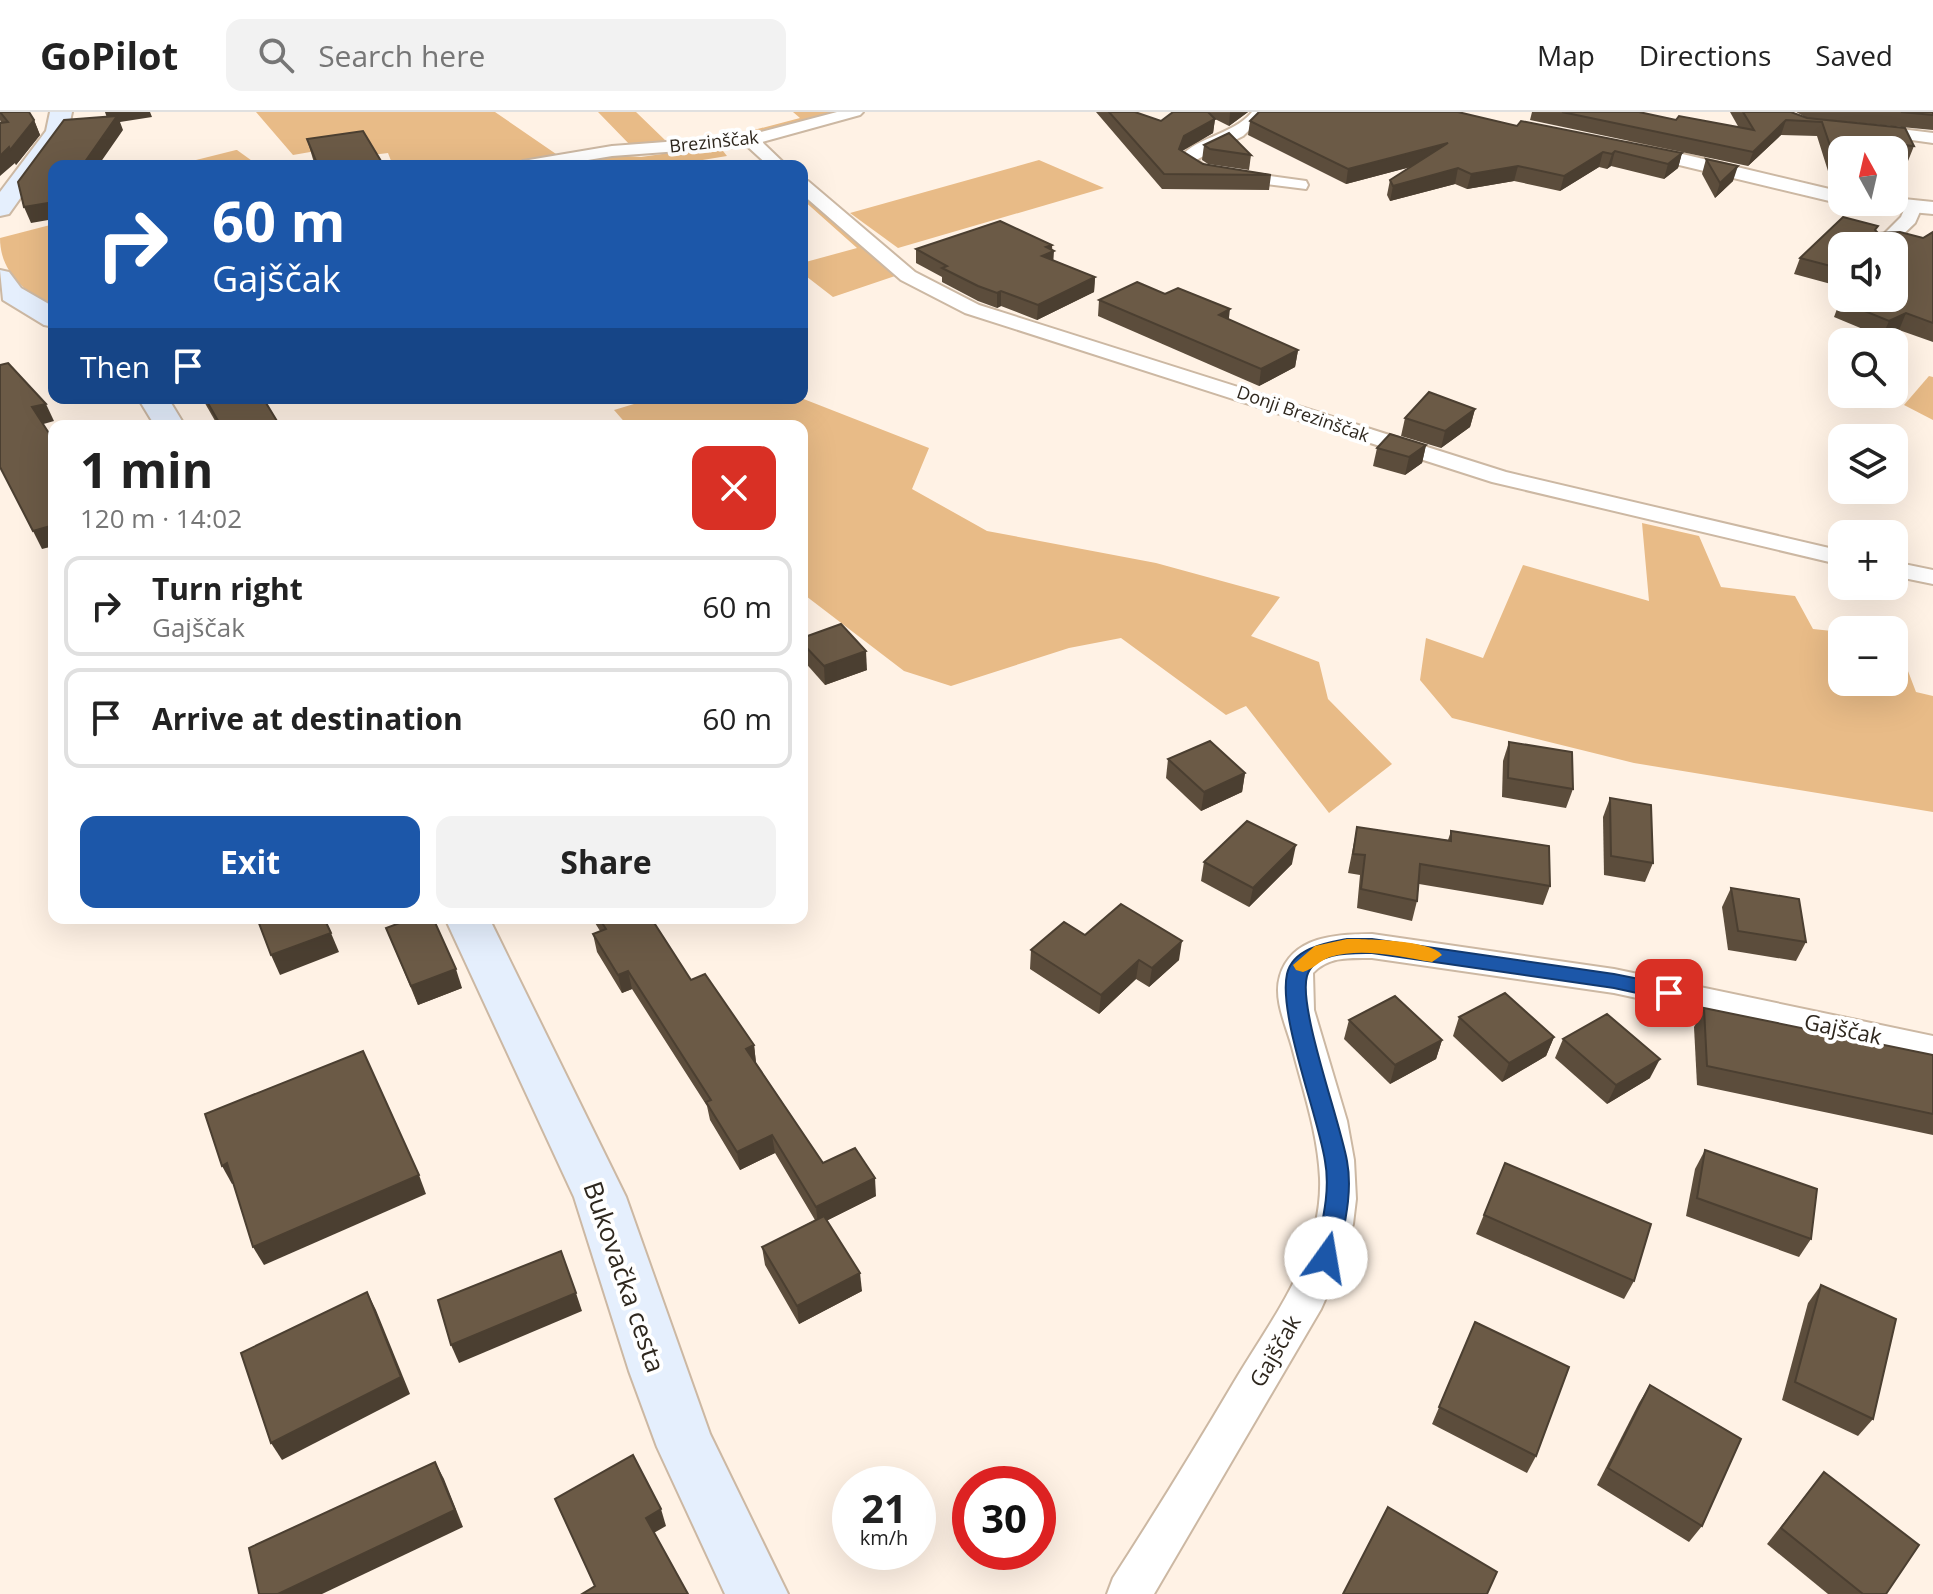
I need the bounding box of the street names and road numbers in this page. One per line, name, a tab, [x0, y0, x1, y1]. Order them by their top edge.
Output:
street label: Brezinščak	[668, 124, 760, 158]
street label: Donji Brezinščak	[1234, 379, 1373, 447]
street label: Gajščak	[1802, 1005, 1885, 1051]
street label: Bukovačka cesta	[575, 1176, 675, 1377]
street label: Gajščak	[1241, 1309, 1307, 1392]

